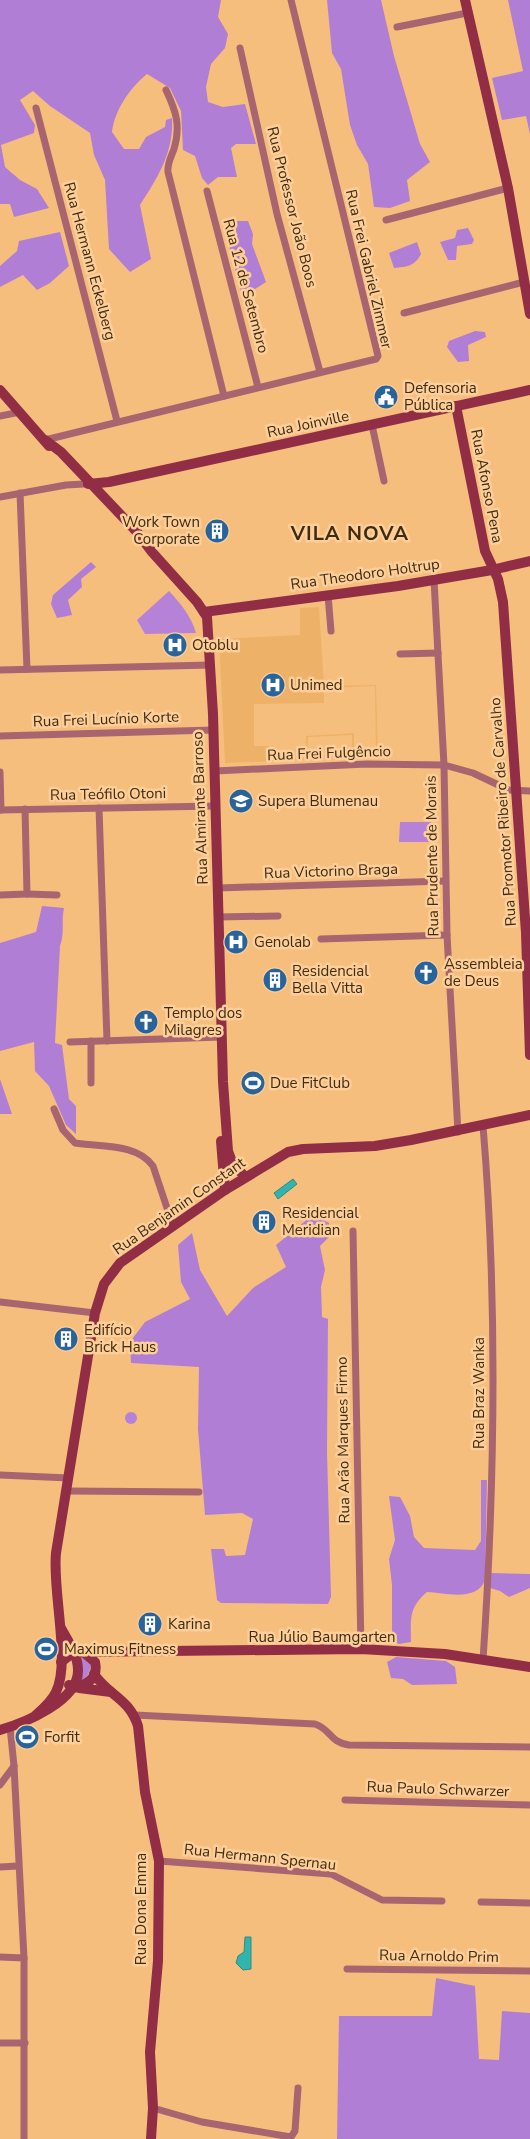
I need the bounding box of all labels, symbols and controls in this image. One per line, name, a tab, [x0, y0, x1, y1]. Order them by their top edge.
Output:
street label: Rua Professor João Boos	[262, 124, 322, 290]
street label: Rua Hermann Eckelberg	[59, 180, 121, 342]
street label: Rua Frei Gabriel Zimmer	[341, 187, 397, 351]
street label: Rua 12 de Setembro	[218, 217, 274, 355]
place label: Defensoria Pública	[404, 378, 477, 415]
public building icon: Defensoria Pública	[373, 384, 399, 410]
street label: Rua Joinville	[265, 406, 351, 442]
street label: Rua Afonso Pena	[466, 427, 508, 545]
place label: Work Town Corporate	[122, 512, 200, 549]
building icon: Work Town Corporate	[204, 518, 230, 544]
district label: VILA NOVA	[290, 520, 409, 547]
street label: Rua Theodoro Holtrup	[289, 554, 441, 594]
hospital icon: Otoblu	[162, 632, 188, 658]
place label: Otoblu	[192, 635, 239, 655]
hospital icon: Unimed	[260, 672, 286, 698]
place label: Unimed	[290, 675, 343, 695]
street label: Rua Promotor Ribeiro de Carvalho	[485, 697, 521, 927]
street label: Rua Frei Lucínio Korte	[32, 706, 180, 732]
street label: Rua Almirante Barroso	[187, 731, 213, 885]
street label: Rua Frei Fulgêncio	[267, 741, 391, 765]
street label: Rua Prudente de Morais	[421, 775, 443, 937]
street label: Rua Teófilo Otoni	[50, 783, 166, 805]
school or university icon: Supera Blumenau	[228, 788, 254, 814]
place label: Supera Blumenau	[258, 791, 378, 811]
street label: Rua Victorino Braga	[264, 859, 398, 883]
hospital icon: Genolab	[223, 929, 249, 955]
place label: Genolab	[254, 932, 311, 952]
place label: Assembleia de Deus	[444, 954, 523, 991]
church icon: Assembleia de Deus	[413, 960, 439, 986]
place label: Residencial Bella Vitta	[292, 961, 369, 998]
building icon: Residencial Bella Vitta	[262, 967, 288, 993]
place label: Templo dos Milagres	[164, 1003, 242, 1040]
church icon: Templo dos Milagres	[133, 1009, 159, 1035]
sports icon: Due FitClub	[240, 1070, 266, 1096]
place label: Due FitClub	[270, 1073, 350, 1093]
street label: Rua Benjamin Constant	[109, 1152, 250, 1259]
place label: Residencial Meridian	[282, 1203, 359, 1240]
building icon: Residencial Meridian	[251, 1209, 277, 1235]
place label: Edifício Brick Haus	[84, 1320, 156, 1357]
building icon: Edifício Brick Haus	[53, 1326, 79, 1352]
street label: Rua Braz Wanka	[469, 1337, 489, 1449]
street label: Rua Arão Marques Firmo	[332, 1356, 354, 1524]
building icon: Karina	[137, 1611, 163, 1637]
place label: Karina	[168, 1614, 211, 1634]
street label: Rua Júlio Baumgarten	[248, 1627, 396, 1647]
sports icon: Maximus Fitness	[33, 1636, 59, 1662]
place label: Maximus Fitness	[64, 1639, 176, 1659]
sports icon: Forfit	[14, 1724, 40, 1750]
place label: Forfit	[44, 1727, 80, 1747]
street label: Rua Paulo Schwarzer	[366, 1777, 510, 1802]
street label: Rua Hermann Spernau	[183, 1839, 337, 1875]
street label: Rua Dona Emma	[131, 1853, 151, 1965]
street label: Rua Arnoldo Prim	[379, 1945, 499, 1967]

